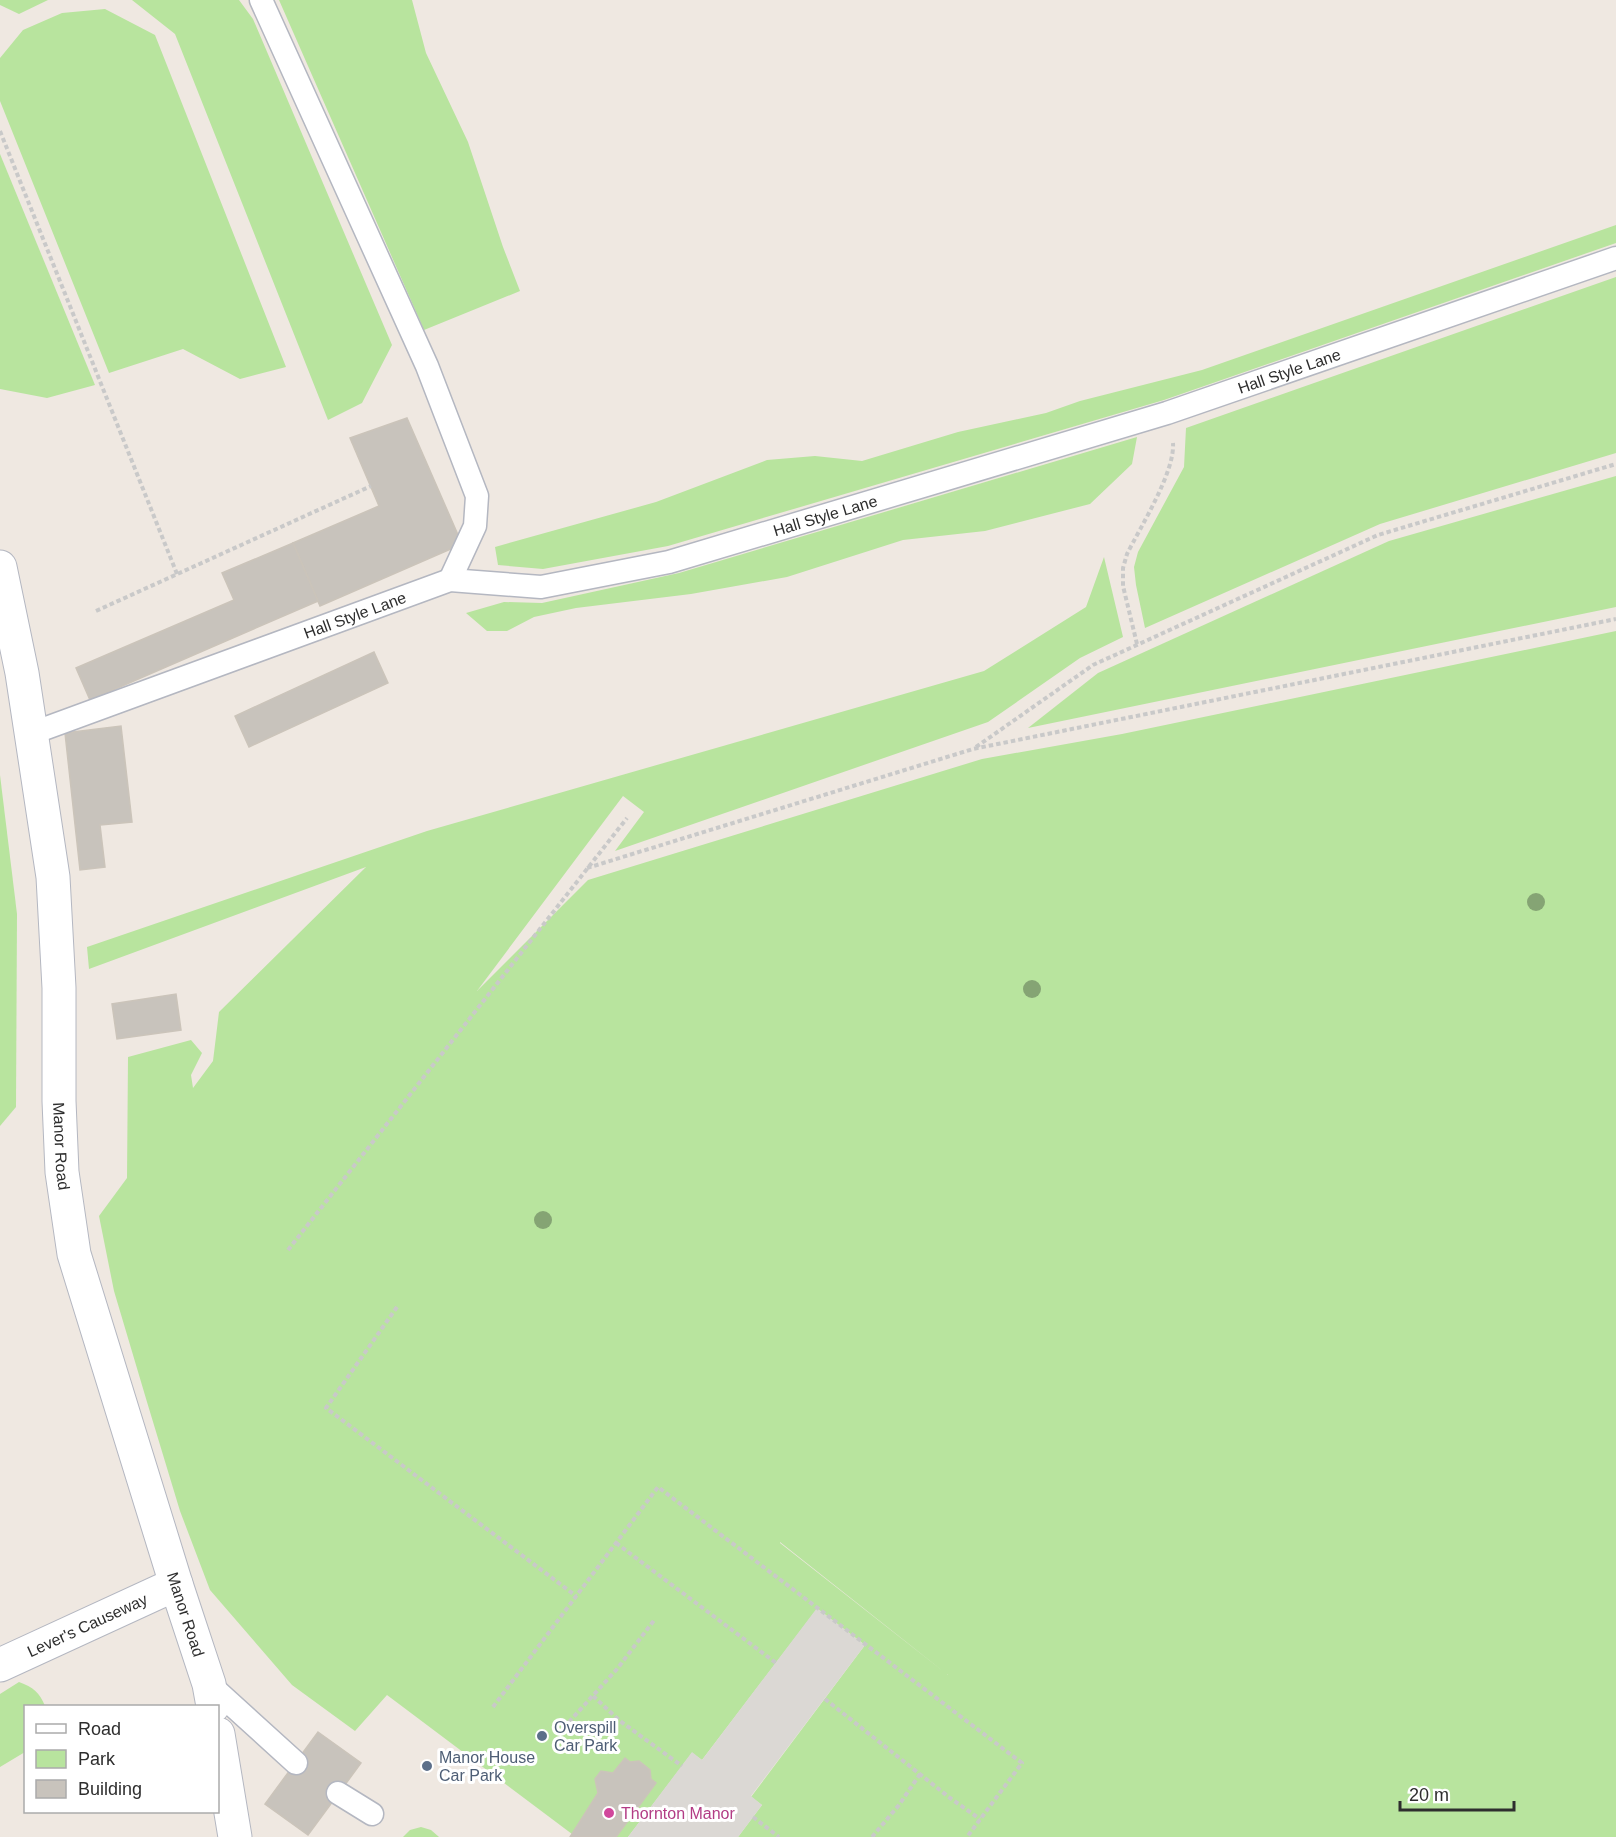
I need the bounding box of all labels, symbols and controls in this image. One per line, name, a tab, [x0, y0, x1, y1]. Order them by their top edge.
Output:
street label: Hall Style Lane	[1236, 346, 1343, 397]
street label: Hall Style Lane	[771, 492, 879, 539]
street label: Hall Style Lane	[302, 589, 409, 642]
street label: Manor Road	[50, 1102, 73, 1191]
street label: Manor Road	[164, 1570, 207, 1659]
street label: Lever's Causeway	[25, 1590, 150, 1660]
legend	[24, 1705, 219, 1813]
text: Road	[78, 1719, 121, 1739]
place label: Overspill Car Park	[554, 1719, 618, 1754]
marker: Overspill Car Park	[535, 1729, 549, 1743]
text: Park	[78, 1749, 116, 1769]
place label: Manor House Car Park	[439, 1749, 535, 1784]
marker: Manor House Car Park	[420, 1759, 434, 1773]
scale bar	[1400, 1774, 1514, 1812]
text: Building	[78, 1779, 142, 1799]
text: 20 m	[1409, 1785, 1449, 1805]
place label: Thornton Manor	[621, 1805, 736, 1822]
marker: Thornton Manor	[602, 1806, 616, 1820]

